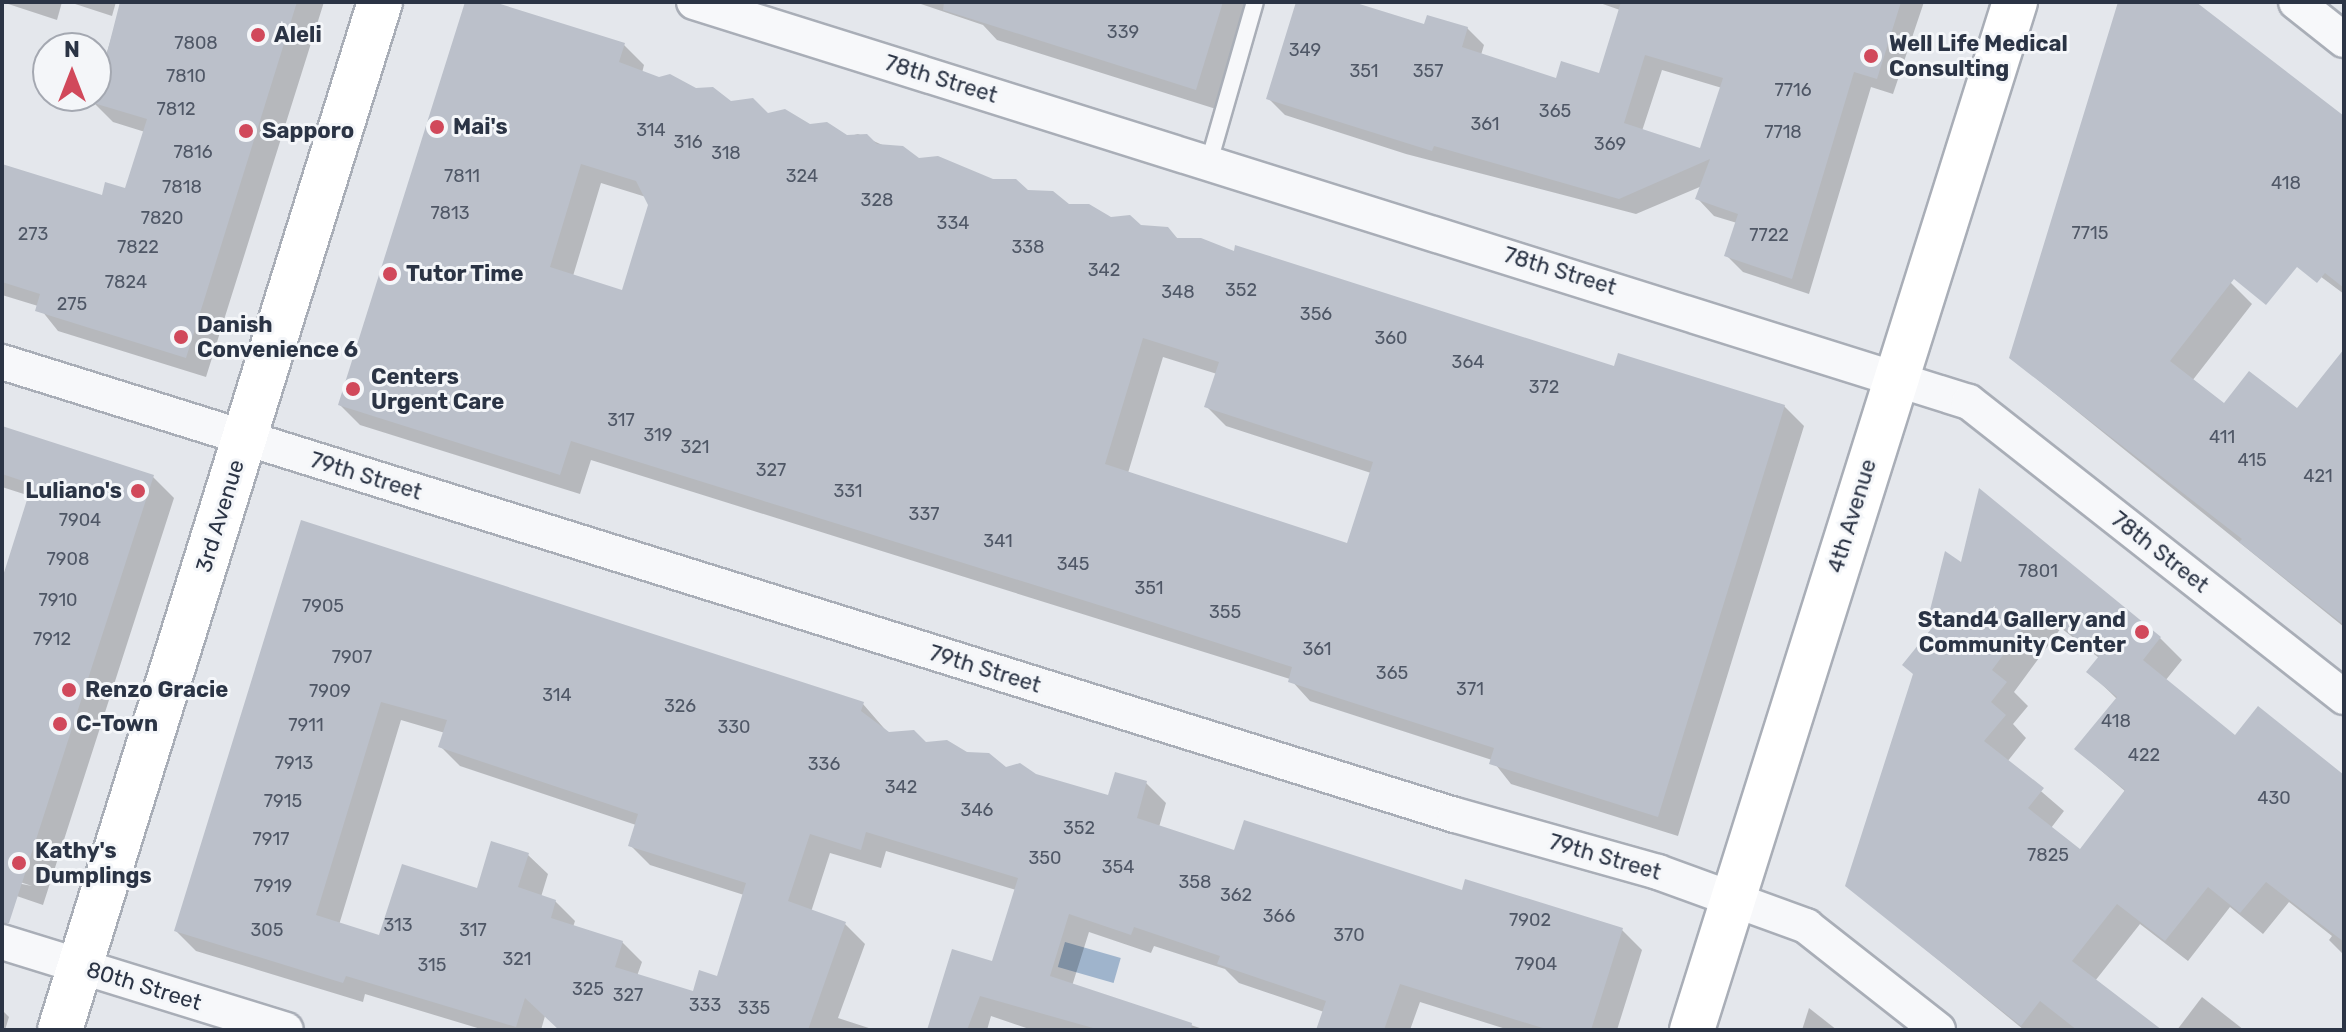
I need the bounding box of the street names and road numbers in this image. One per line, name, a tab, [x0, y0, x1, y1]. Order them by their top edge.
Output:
street label: 78th Street	[882, 49, 1000, 109]
street label: 78th Street	[1501, 241, 1619, 301]
street label: 79th Street	[307, 447, 425, 505]
street label: 3rd Avenue	[190, 456, 250, 576]
street label: 4th Avenue	[1822, 456, 1882, 576]
street label: 78th Street	[2106, 506, 2214, 598]
street label: 79th Street	[926, 640, 1044, 698]
street label: 79th Street	[1546, 828, 1664, 886]
street label: 80th Street	[83, 956, 205, 1016]

